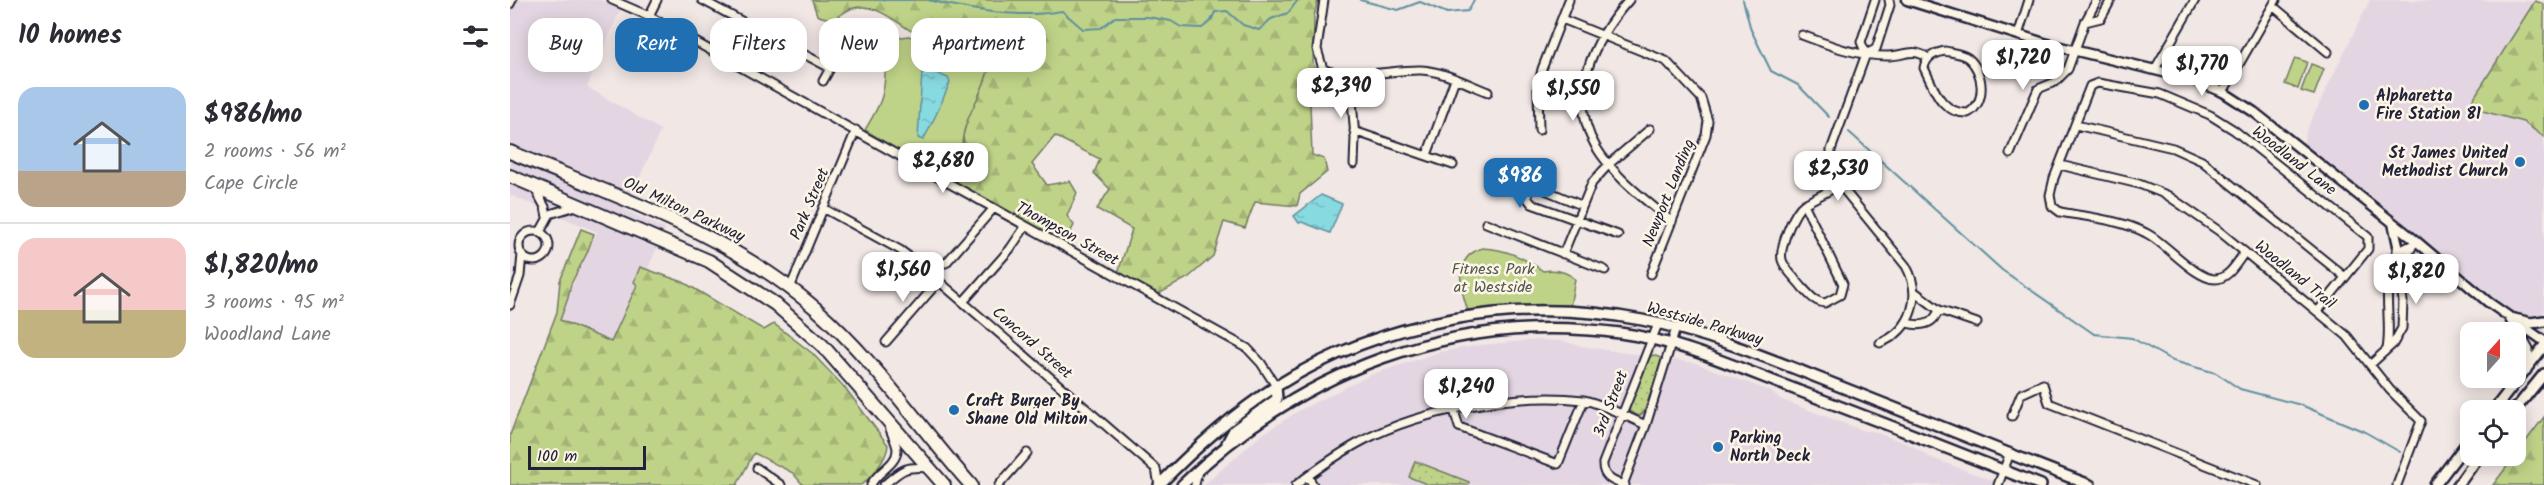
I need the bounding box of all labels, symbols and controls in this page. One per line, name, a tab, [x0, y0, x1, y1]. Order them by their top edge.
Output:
text: 10 homes	[18, 15, 122, 57]
chip: Buy	[528, 18, 603, 72]
chip: Rent	[615, 18, 698, 72]
chip: Filters	[710, 18, 807, 72]
chip: New	[819, 18, 899, 72]
chip: Apartment	[911, 18, 1046, 72]
icon: filters	[459, 20, 492, 53]
pin: $1,720	[1974, 40, 2072, 91]
text: $1,720	[1996, 43, 2050, 75]
pin: $1,770	[2153, 46, 2251, 97]
text: $1,770	[2176, 49, 2228, 81]
pin: $2,390	[1292, 68, 1390, 119]
text: $2,390	[1311, 71, 1371, 103]
pin: $1,550	[1524, 71, 1622, 122]
text: $1,550	[1546, 74, 1600, 106]
place label: Alpharetta Fire Station 81	[2376, 84, 2481, 127]
text: $986/mo	[204, 94, 302, 136]
marker: Alpharetta Fire Station 81	[2357, 98, 2371, 112]
icon: home	[66, 111, 138, 183]
street label: Woodland Lane	[2246, 120, 2342, 202]
street label: Newport Landing	[1636, 135, 1702, 251]
text: 2 rooms · 56 m²	[204, 136, 346, 168]
place label: St James United Methodist Church	[2382, 141, 2508, 184]
pin: $2,680	[894, 143, 992, 194]
text: $2,680	[912, 146, 974, 178]
pin: $2,530	[1789, 151, 1887, 202]
text: $2,530	[1808, 154, 1868, 186]
marker: St James United Methodist Church	[2513, 155, 2527, 169]
pin: $986	[1484, 158, 1556, 209]
text: $986	[1498, 161, 1542, 193]
street label: Park Street	[784, 163, 837, 244]
text: Cape Circle	[204, 168, 298, 200]
street label: Old Milton Parkway	[619, 171, 749, 249]
street label: Thompson Street	[1011, 195, 1124, 273]
street label: Woodland Trail	[2249, 234, 2341, 316]
text: $1,820/mo	[204, 245, 318, 287]
pin: $1,560	[854, 252, 952, 303]
pin: $1,820	[2367, 254, 2465, 305]
text: $1,560	[876, 255, 930, 287]
park label: Fitness Park at Westside	[1451, 257, 1535, 300]
text: $1,820	[2388, 257, 2444, 289]
icon: home	[66, 262, 138, 334]
text: 3 rooms · 95 m²	[204, 287, 344, 319]
street label: Westside Parkway	[1644, 295, 1766, 353]
street label: Concord Street	[986, 301, 1079, 386]
text: Woodland Lane	[204, 319, 331, 351]
north arrow	[2460, 322, 2526, 388]
map controls	[2460, 322, 2526, 466]
street label: 3rd Street	[1587, 366, 1635, 441]
pin: $1,240	[1417, 369, 1515, 420]
text: $1,240	[1438, 372, 1494, 404]
place label: Craft Burger By Shane Old Milton	[966, 389, 1088, 432]
button: locate	[2460, 400, 2526, 466]
marker: Craft Burger By Shane Old Milton	[947, 403, 961, 417]
place label: Parking North Deck	[1730, 426, 1811, 469]
marker: Parking North Deck	[1711, 440, 1725, 454]
scale bar	[528, 443, 646, 470]
text: 100 m	[537, 444, 577, 469]

